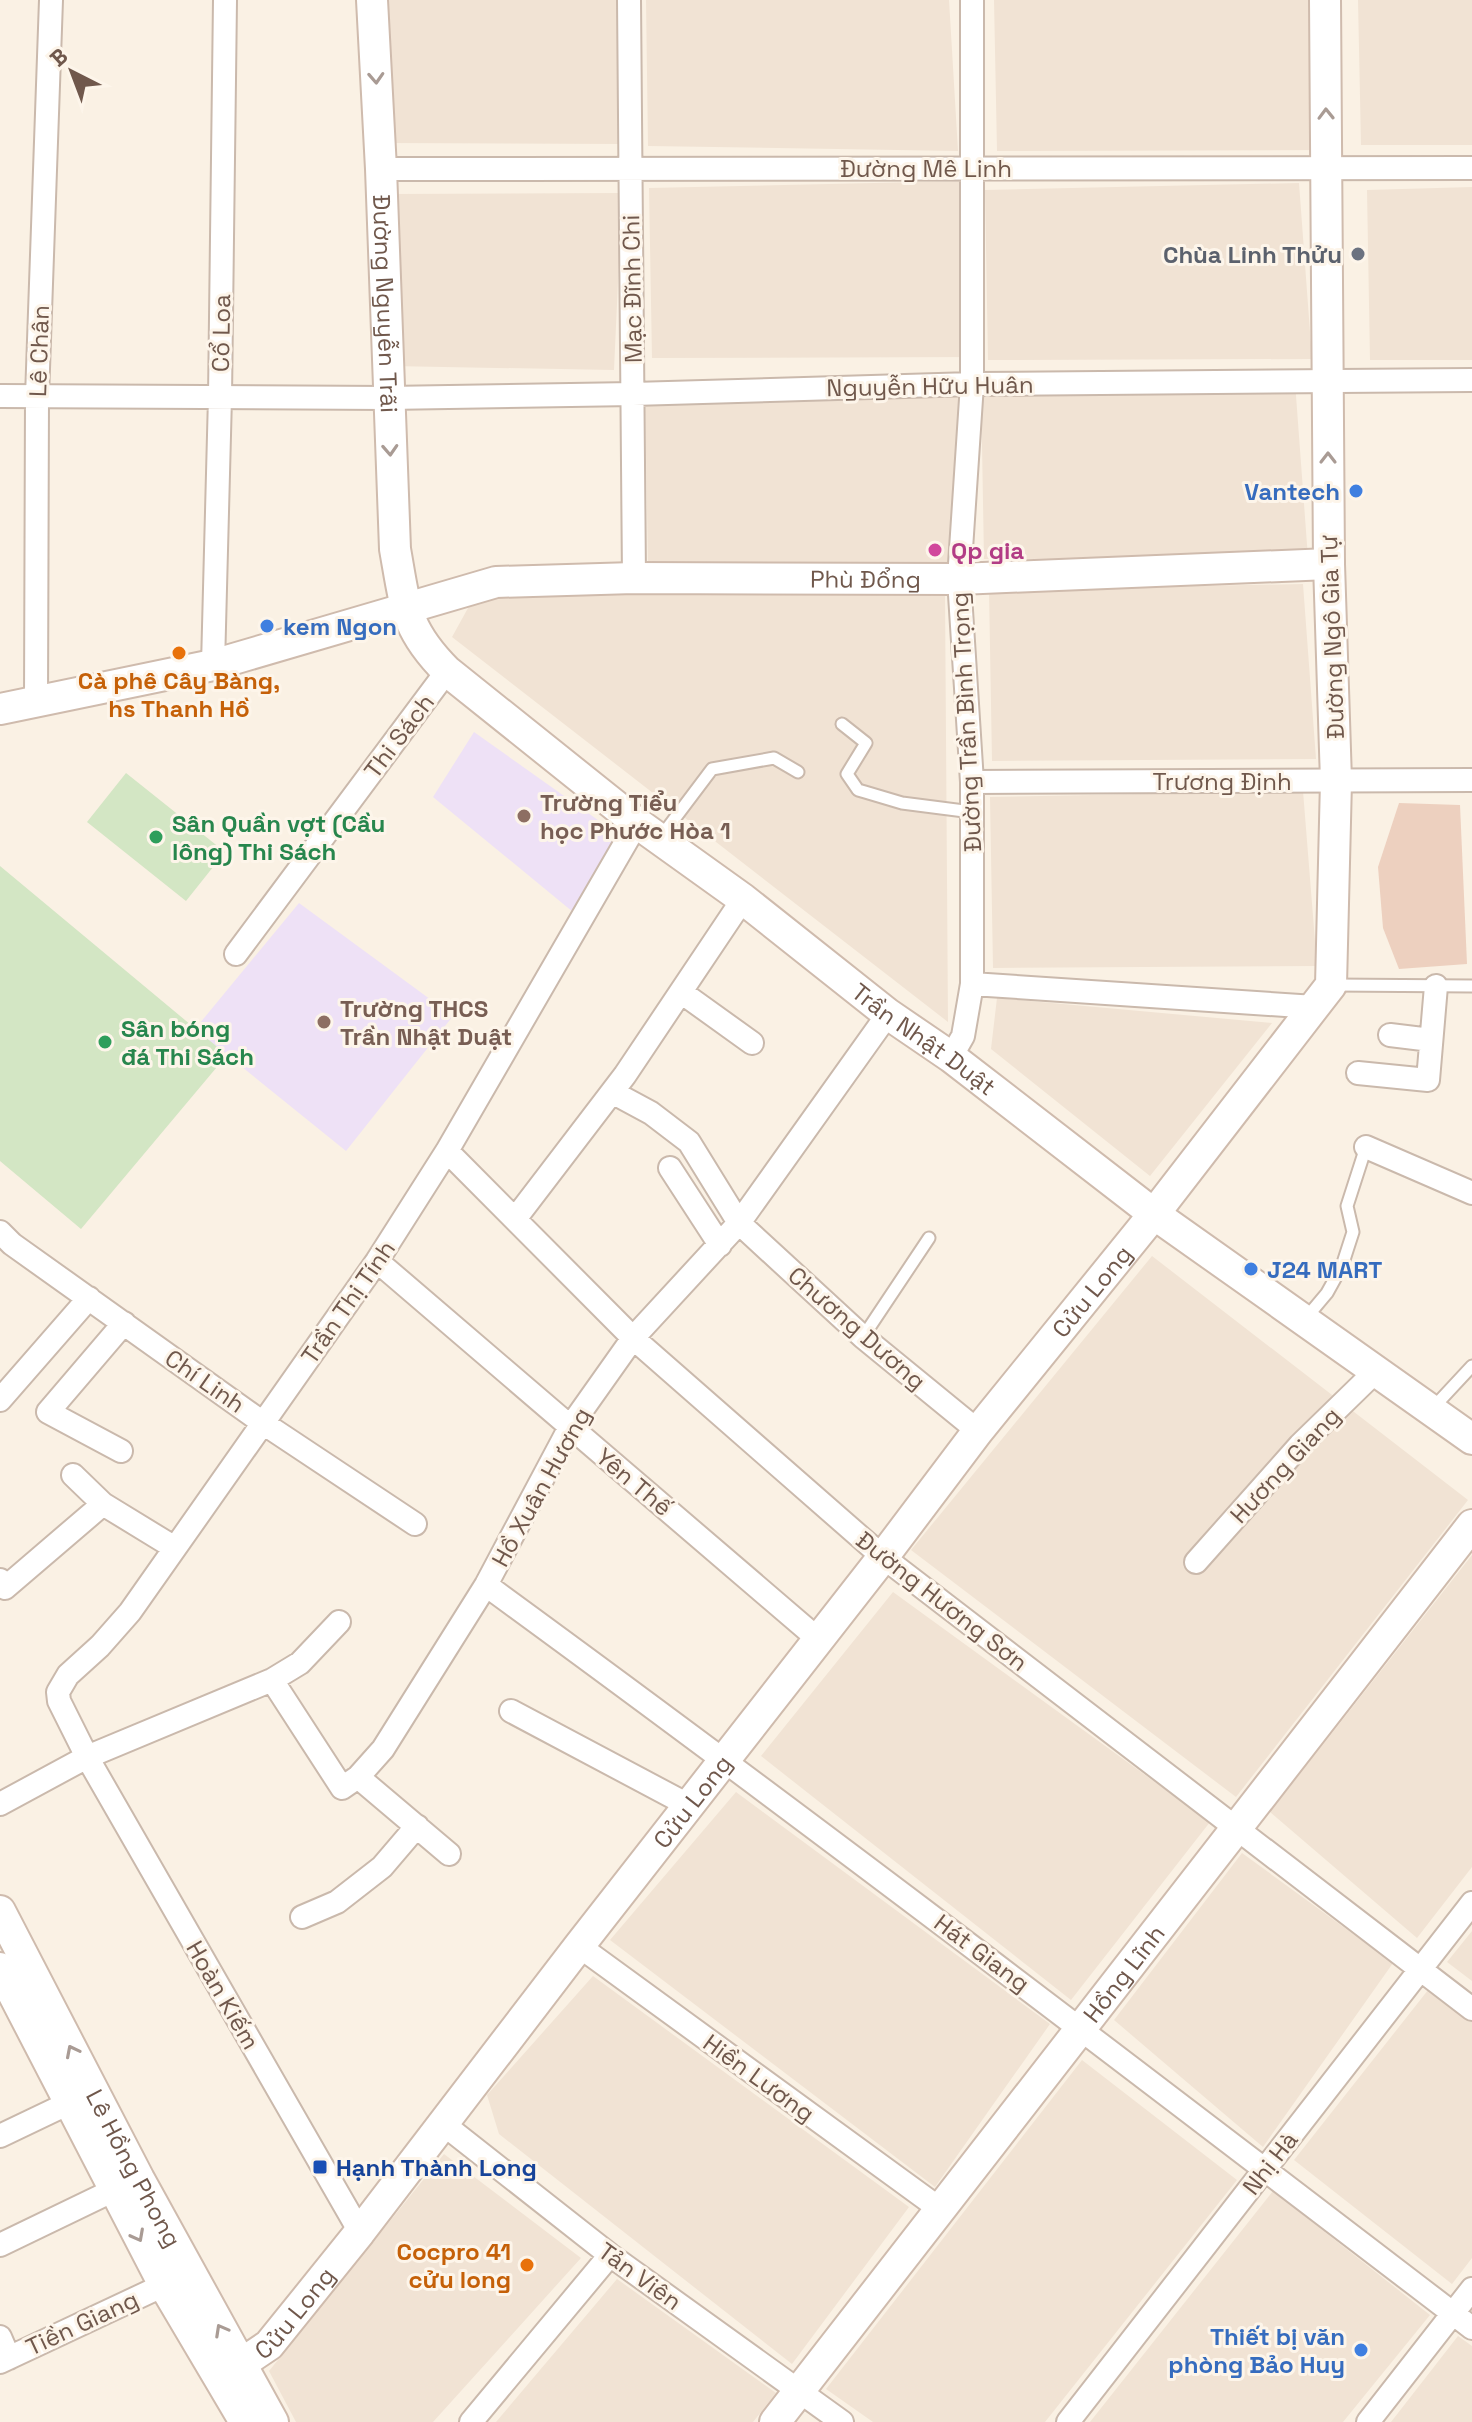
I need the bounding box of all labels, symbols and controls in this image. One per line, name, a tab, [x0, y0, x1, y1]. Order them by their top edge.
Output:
north arrow	[32, 32, 112, 112]
text: B	[44, 42, 73, 72]
one-way arrow	[367, 72, 384, 85]
one-way arrow	[1317, 107, 1335, 120]
street label: Đường Mê Linh	[840, 153, 1012, 184]
street label: Đường Nguyễn Trãi	[366, 194, 405, 413]
street label: Mạc Đĩnh Chi	[615, 215, 649, 363]
place label: Chùa Linh Thửu	[1163, 239, 1342, 270]
marker: Chùa Linh Thửu	[1349, 245, 1367, 263]
street label: Cổ Loa	[205, 294, 237, 372]
street label: Lê Chân	[22, 304, 56, 398]
street label: Nguyễn Hữu Huân	[826, 369, 1034, 403]
one-way arrow	[382, 444, 399, 457]
one-way arrow	[1320, 451, 1337, 464]
place label: Vantech	[1244, 476, 1340, 507]
marker: Vantech	[1347, 482, 1365, 500]
street label: Đường Ngô Gia Tự	[1313, 534, 1351, 740]
place label: Qp gia	[951, 535, 1024, 566]
marker: Qp gia	[926, 541, 944, 559]
street label: Phù Đổng	[810, 563, 921, 594]
street label: Đường Trần Bình Trọng	[944, 591, 988, 853]
place label: kem Ngon	[283, 611, 397, 642]
marker: kem Ngon	[258, 617, 276, 635]
marker: Cà phê Cây Bàng, hs Thanh Hồ	[170, 644, 188, 662]
place label: Cà phê Cây Bàng, hs Thanh Hồ	[78, 665, 280, 724]
street label: Thi Sách	[357, 687, 441, 785]
street label: Trương Định	[1152, 766, 1292, 797]
place label: Trường Tiểu học Phước Hòa 1	[540, 787, 731, 846]
marker: Trường Tiểu học Phước Hòa 1	[515, 807, 533, 825]
place label: Sân Quần vợt (Cầu lông) Thi Sách	[172, 808, 385, 867]
marker: Sân Quần vợt (Cầu lông) Thi Sách	[147, 828, 165, 846]
street label: Trần Nhật Duật	[846, 976, 1003, 1102]
place label: Trường THCS Trần Nhật Duật	[340, 993, 512, 1052]
place label: Sân bóng đá Thi Sách	[121, 1013, 254, 1072]
marker: Trường THCS Trần Nhật Duật	[315, 1013, 333, 1031]
marker: Sân bóng đá Thi Sách	[96, 1033, 114, 1051]
street label: Trần Thị Tính	[294, 1234, 402, 1370]
street label: Cửu Long	[1045, 1239, 1138, 1344]
place label: J24 MART	[1267, 1254, 1382, 1285]
street label: Chương Dương	[782, 1260, 932, 1396]
marker: J24 MART	[1242, 1260, 1260, 1278]
street label: Chí Linh	[159, 1342, 251, 1420]
street label: Hương Giang	[1223, 1400, 1347, 1530]
street label: Hồ Xuân Hương	[484, 1402, 598, 1572]
street label: Yên Thế	[590, 1441, 678, 1523]
street label: Đường Hương Sơn	[850, 1524, 1034, 1678]
street label: Cửu Long	[646, 1748, 738, 1854]
street label: Hát Giang	[928, 1907, 1036, 1999]
street label: Hồng Lĩnh	[1076, 1918, 1171, 2029]
street label: Hoàn Kiếm	[179, 1935, 267, 2055]
street label: Hiền Lương	[697, 2027, 821, 2129]
one-way arrow	[66, 2045, 82, 2059]
street label: Lê Hồng Phong	[80, 2084, 189, 2252]
street label: Nhị Hà	[1236, 2125, 1305, 2201]
place label: Hạnh Thành Long	[336, 2152, 537, 2183]
marker: Hạnh Thành Long	[311, 2158, 329, 2176]
one-way arrow	[129, 2228, 144, 2243]
street label: Tản Viên	[592, 2235, 688, 2317]
place label: Cocpro 41 cửu long	[396, 2236, 511, 2295]
marker: Cocpro 41 cửu long	[518, 2256, 536, 2274]
street label: Cửu Long	[249, 2260, 341, 2366]
street label: Tiền Giang	[21, 2283, 143, 2363]
place label: Thiết bị văn phòng Bảo Huy	[1168, 2321, 1345, 2380]
one-way arrow	[215, 2324, 231, 2338]
marker: Thiết bị văn phòng Bảo Huy	[1352, 2341, 1370, 2359]

